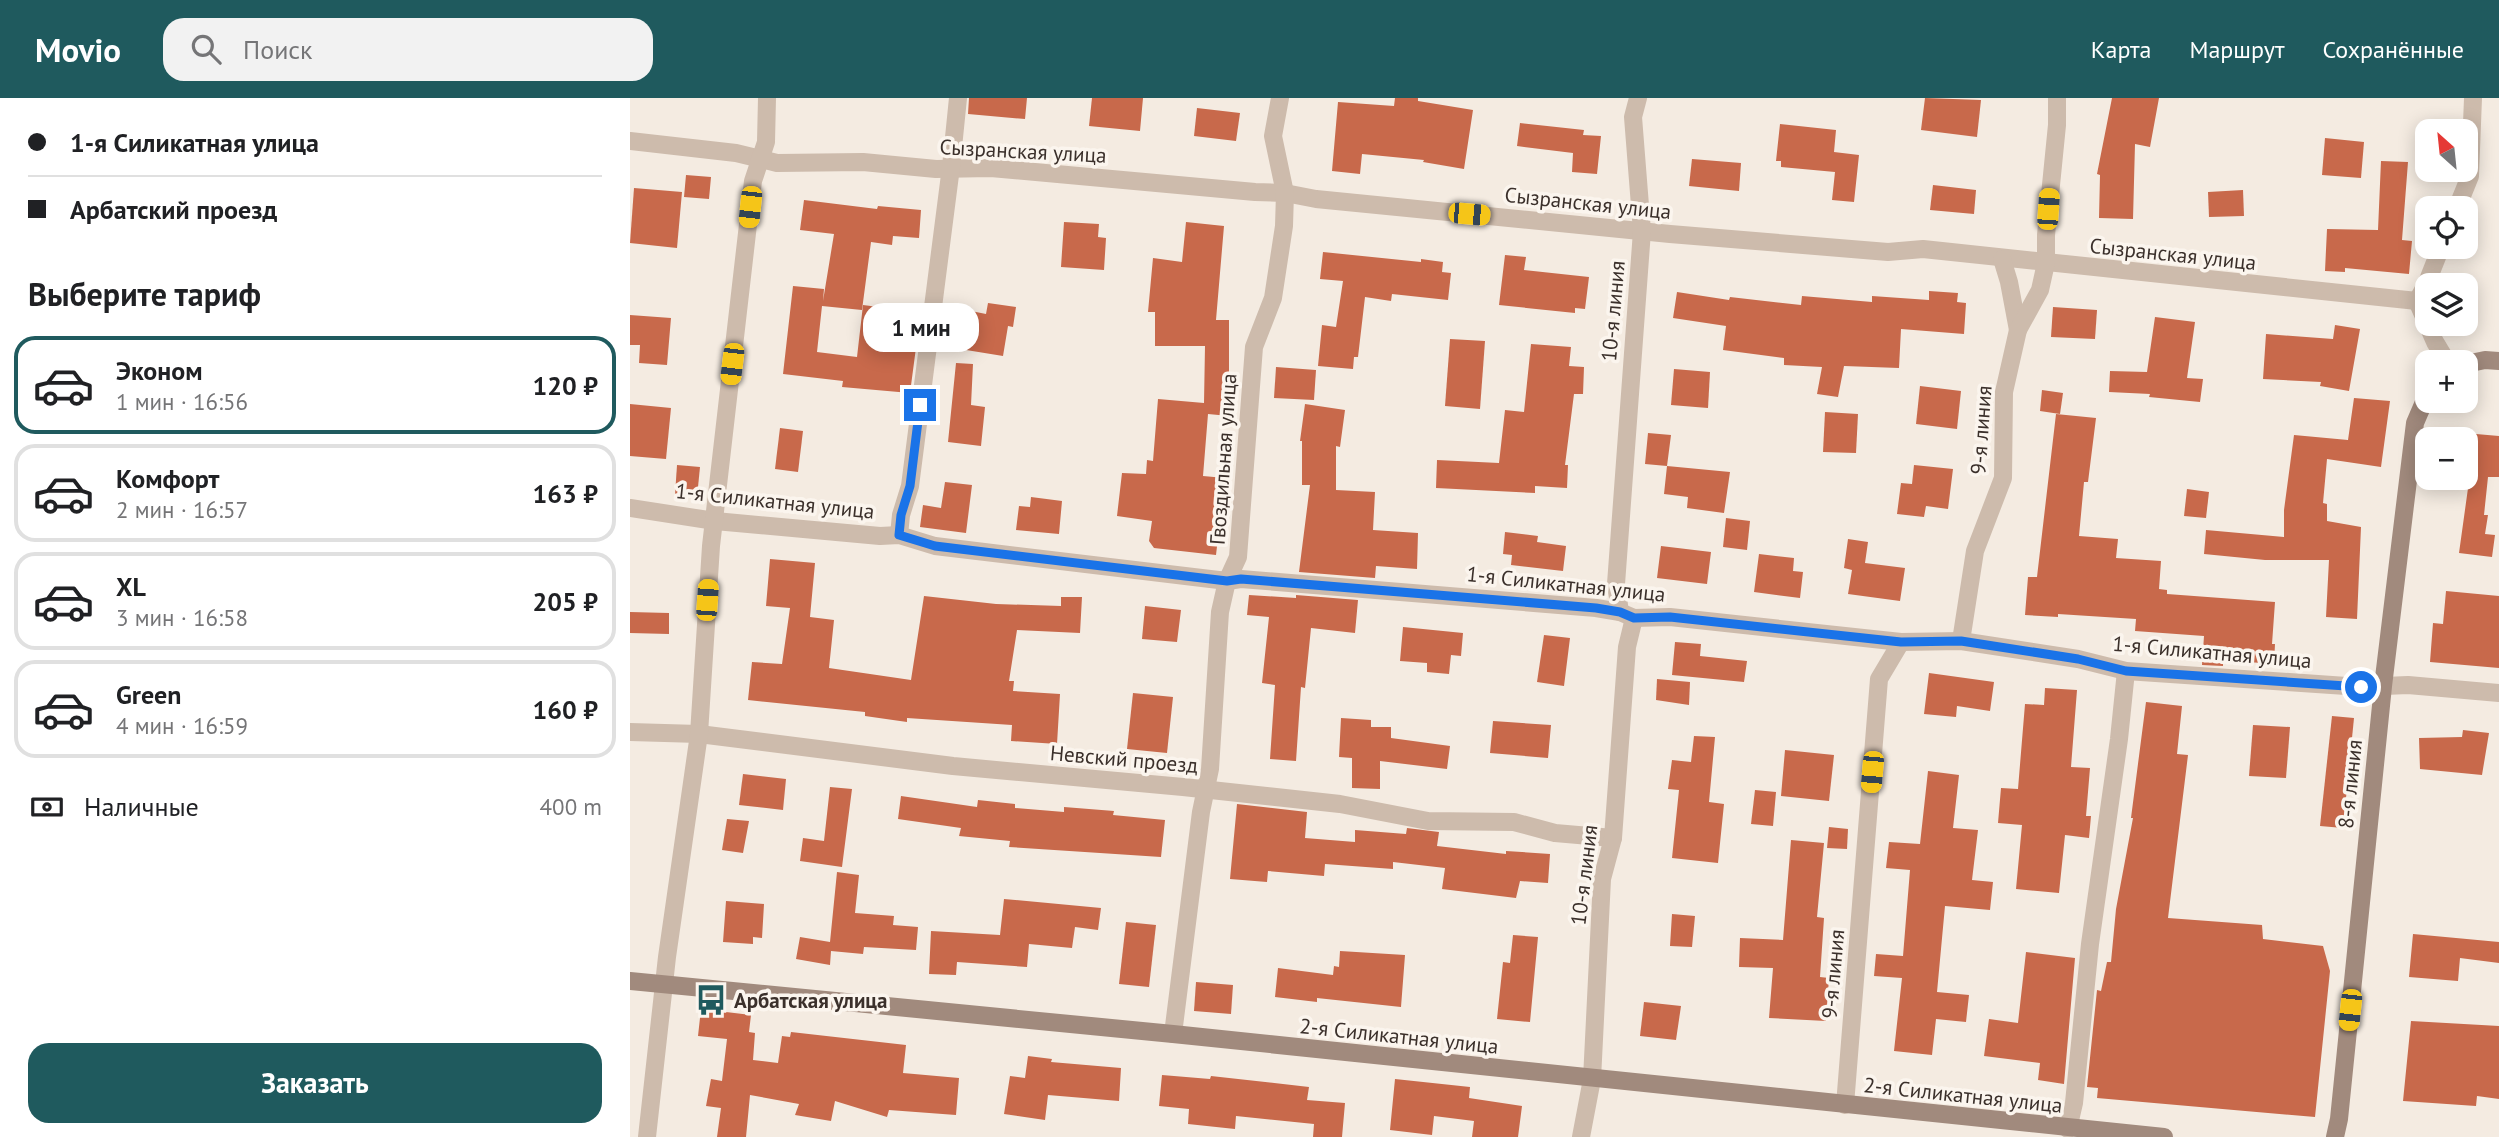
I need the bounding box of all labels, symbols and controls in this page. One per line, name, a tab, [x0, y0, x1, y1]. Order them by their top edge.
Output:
search box	[163, 18, 653, 81]
text: Movio	[35, 28, 121, 71]
icon: search	[187, 30, 225, 68]
text: Поиск	[243, 33, 313, 66]
text: Карта	[2091, 34, 2151, 65]
text: Маршрут	[2189, 34, 2284, 65]
text: Сохранённые	[2322, 34, 2464, 65]
north arrow	[2415, 119, 2478, 182]
map controls	[2415, 119, 2478, 490]
text: 1-я Силикатная улица	[70, 126, 319, 159]
street label: Сызранская улица	[939, 133, 1107, 169]
street label: Сызранская улица	[1503, 181, 1673, 225]
car	[738, 185, 763, 229]
car	[2037, 187, 2060, 231]
text: Арбатский проезд	[70, 193, 277, 226]
button: locate	[2415, 196, 2478, 259]
car	[1448, 202, 1491, 226]
street label: Сызранская улица	[2088, 232, 2258, 276]
street label: 10-я линия	[1595, 260, 1631, 362]
text: Выберите тариф	[28, 273, 261, 315]
button: layers	[2415, 273, 2478, 336]
callout: 1 мин	[862, 303, 978, 352]
text: 1 мин	[891, 313, 951, 342]
car	[720, 342, 745, 386]
button: +	[2415, 350, 2478, 413]
icon: car	[32, 354, 95, 417]
text: Эконом	[116, 354, 203, 387]
text: 120 ₽	[532, 369, 598, 402]
street label: Гвоздильная улица	[1204, 372, 1242, 546]
street label: 9-я линия	[1964, 384, 1998, 476]
text: 1 мин · 16:56	[116, 387, 248, 416]
route end	[904, 389, 936, 421]
button: −	[2415, 427, 2478, 490]
icon: car	[32, 462, 95, 525]
text: Комфорт	[116, 462, 219, 495]
text: 163 ₽	[532, 477, 598, 510]
street label: 1-я Силикатная улица	[674, 477, 876, 525]
text: 2 мин · 16:57	[116, 495, 248, 524]
street label: 1-я Силикатная улица	[1465, 560, 1667, 608]
icon: car	[32, 570, 95, 633]
text: XL	[116, 570, 146, 603]
car	[696, 578, 719, 622]
text: 205 ₽	[532, 585, 598, 618]
text: 3 мин · 16:58	[116, 603, 248, 632]
street label: 1-я Силикатная улица	[2111, 630, 2313, 674]
route start	[2345, 671, 2377, 703]
icon: car	[32, 678, 95, 741]
text: Green	[116, 678, 181, 711]
text: 160 ₽	[532, 693, 598, 726]
text: 4 мин · 16:59	[116, 711, 248, 740]
street label: 8-я линия	[2332, 738, 2368, 830]
street label: Невский проезд	[1049, 739, 1199, 779]
car	[1860, 750, 1885, 794]
icon: cash	[28, 788, 66, 826]
text: Наличные	[84, 790, 199, 823]
text: 400 m	[540, 792, 602, 821]
street label: 10-я линия	[1564, 823, 1604, 927]
street label: 9-я линия	[1816, 928, 1850, 1020]
bus stop icon: Арбатская улица	[694, 983, 728, 1017]
place label: Арбатская улица	[734, 987, 888, 1014]
car	[2338, 988, 2363, 1032]
street label: 2-я Силикатная улица	[1298, 1012, 1500, 1060]
button: Заказать	[28, 1043, 602, 1123]
street label: 2-я Силикатная улица	[1862, 1071, 2064, 1119]

